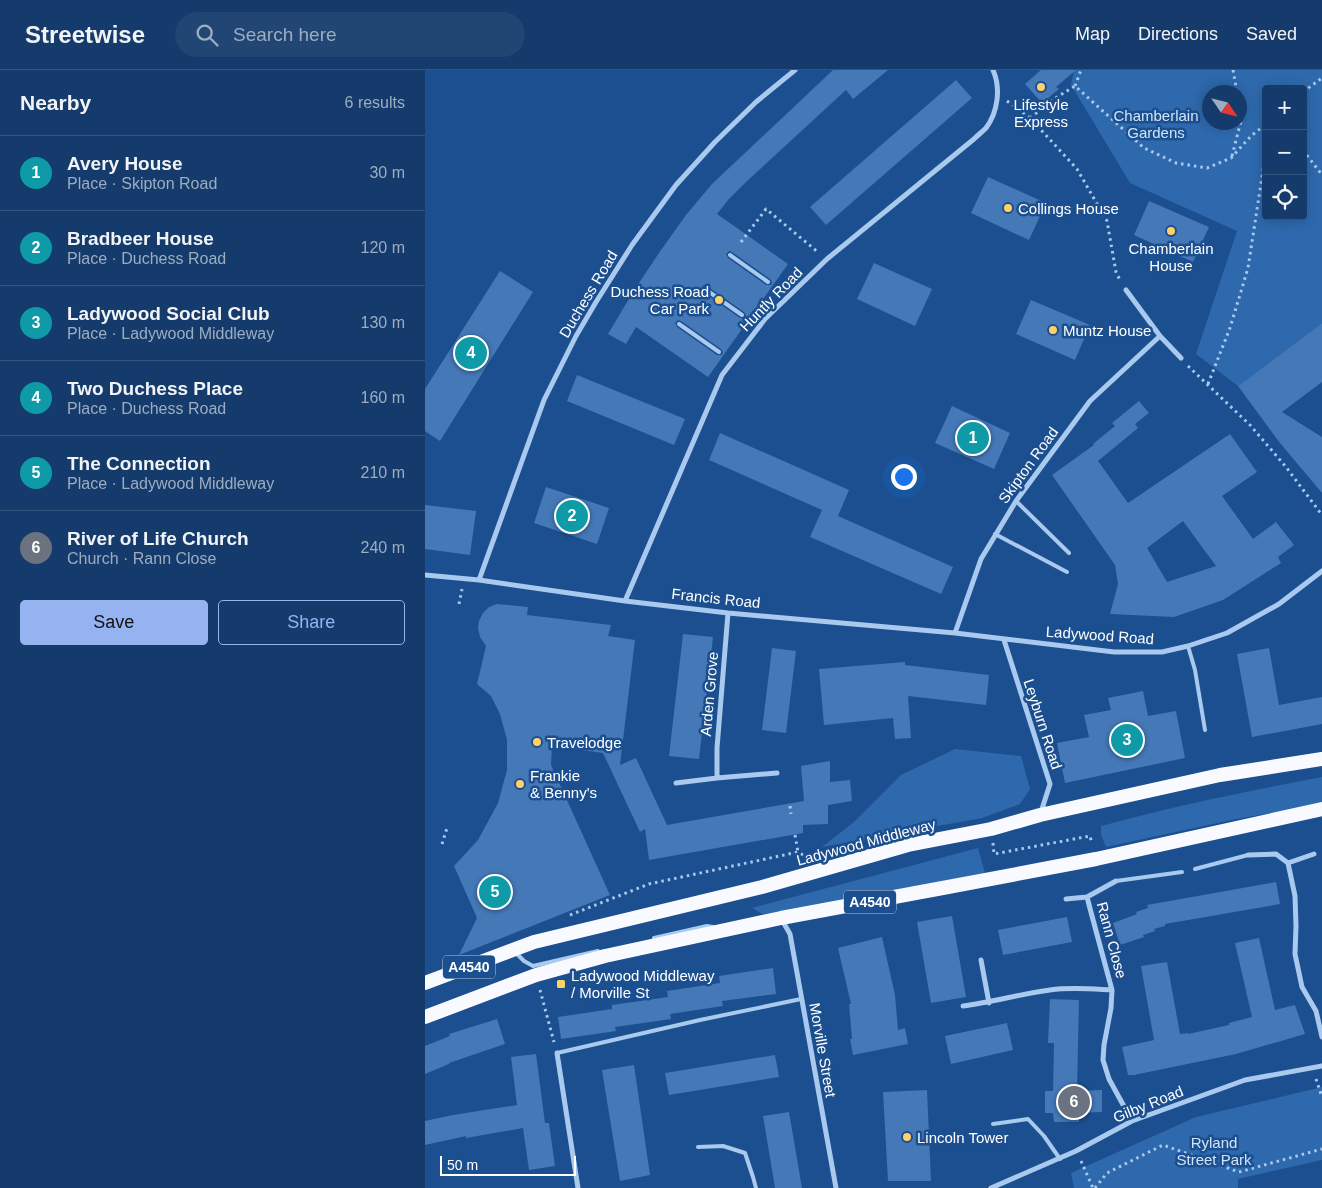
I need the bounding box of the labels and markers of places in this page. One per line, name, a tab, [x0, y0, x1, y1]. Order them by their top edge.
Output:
marker: Lifestyle Express	[1035, 81, 1047, 93]
place label: Lifestyle Express	[1013, 96, 1069, 130]
place label: Collings House	[1018, 200, 1119, 217]
marker: Collings House	[1002, 202, 1014, 214]
marker: Chamberlain House	[1165, 225, 1177, 237]
place label: Chamberlain House	[1128, 240, 1214, 274]
place label: Duchess Road Car Park	[611, 283, 709, 317]
marker: Duchess Road Car Park	[713, 294, 725, 306]
place label: Muntz House	[1063, 322, 1151, 339]
marker: Muntz House	[1047, 324, 1059, 336]
pin: 4	[455, 334, 487, 372]
pin: 1	[957, 419, 989, 457]
pin: 2	[556, 497, 588, 535]
pin: 3	[1111, 721, 1143, 759]
place label: Travelodge	[547, 734, 622, 751]
marker: Travelodge	[531, 736, 543, 748]
place label: Frankie & Benny's	[530, 767, 597, 801]
marker: Frankie & Benny's	[514, 778, 526, 790]
pin: 5	[479, 873, 511, 911]
place label: Ladywood Middleway / Morville St	[571, 967, 715, 1001]
marker: Ladywood Middleway / Morville St	[555, 978, 567, 990]
pin: 6	[1058, 1083, 1090, 1121]
place label: Lincoln Tower	[917, 1129, 1008, 1146]
marker: Lincoln Tower	[901, 1131, 913, 1143]

